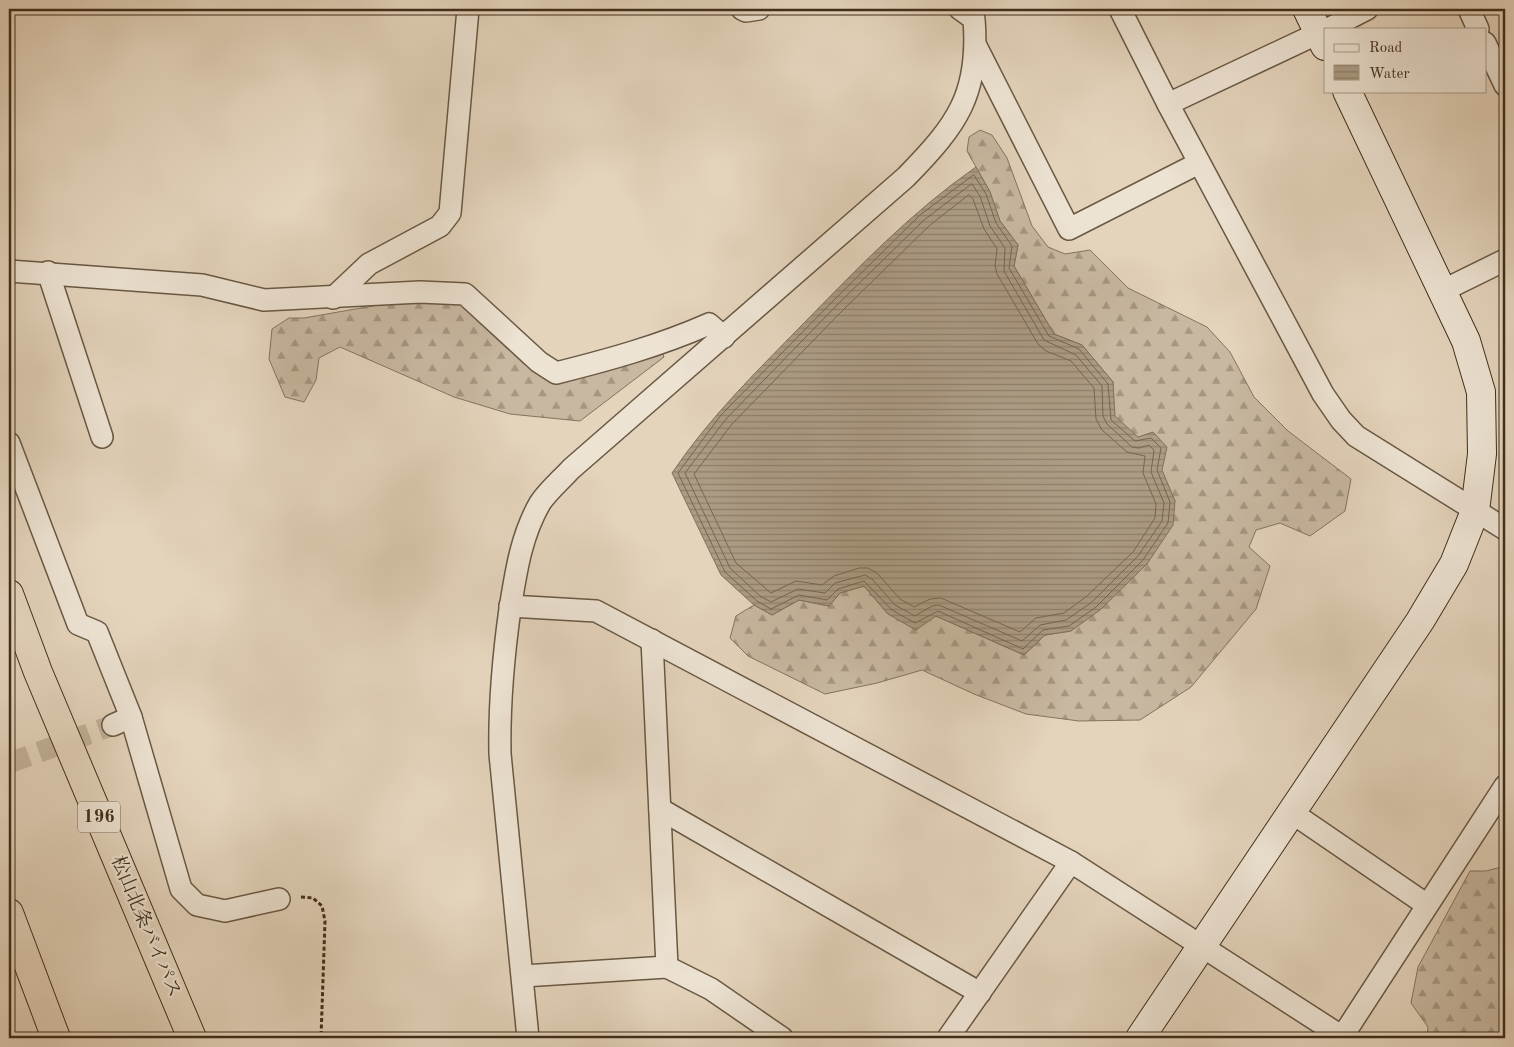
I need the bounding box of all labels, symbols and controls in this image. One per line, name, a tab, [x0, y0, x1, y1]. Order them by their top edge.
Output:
legend	[1324, 28, 1486, 92]
text: Road	[1369, 41, 1403, 56]
text: Water	[1369, 67, 1410, 82]
road number: 196	[78, 802, 120, 832]
street label: 松山北条バイパス	[107, 853, 185, 1000]

